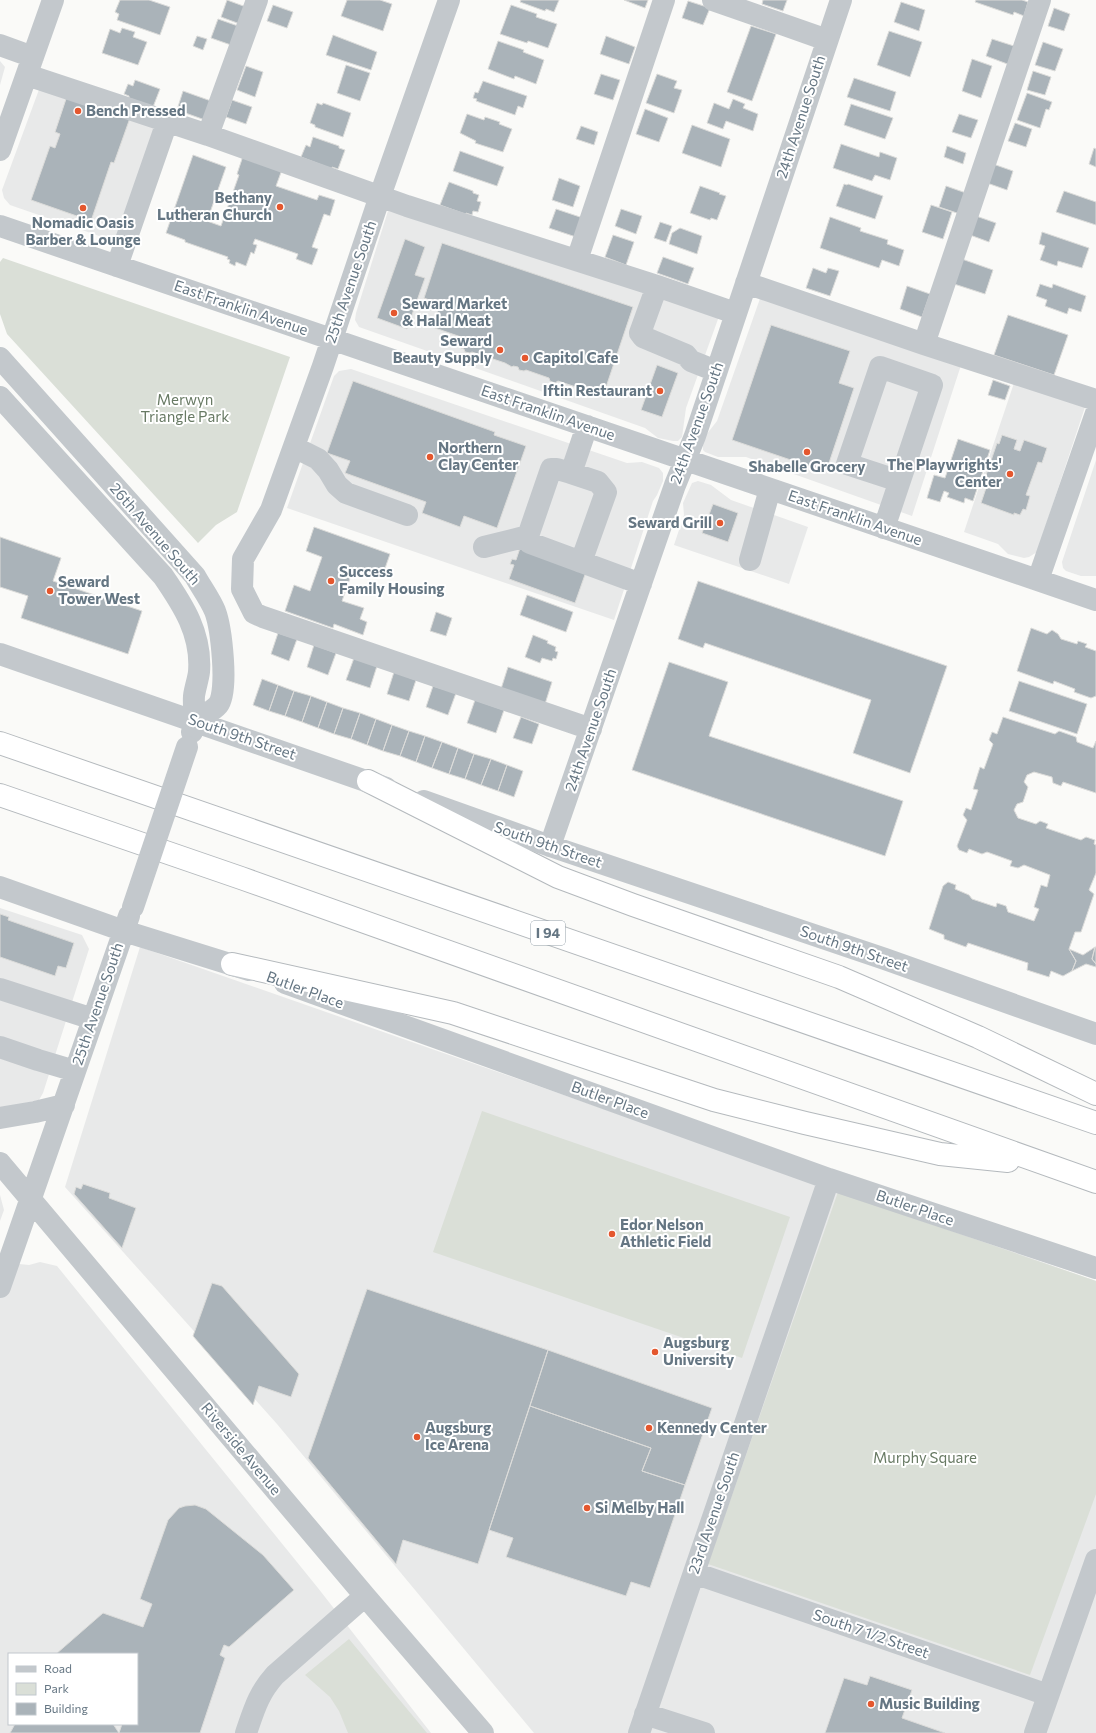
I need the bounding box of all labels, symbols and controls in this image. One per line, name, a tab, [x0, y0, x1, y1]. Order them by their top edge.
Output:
street label: 24th Avenue South	[772, 53, 828, 181]
place label: Bench Pressed	[86, 101, 186, 119]
marker: Bench Pressed	[73, 106, 83, 116]
place label: Bethany Lutheran Church	[157, 188, 273, 223]
marker: Bethany Lutheran Church	[275, 202, 285, 212]
marker: Nomadic Oasis Barber & Lounge	[78, 203, 88, 213]
place label: Nomadic Oasis Barber & Lounge	[25, 213, 141, 248]
street label: 25th Avenue South	[321, 218, 379, 345]
street label: East Franklin Avenue	[172, 276, 311, 338]
place label: Seward Market & Halal Meat	[402, 294, 507, 329]
marker: Seward Market & Halal Meat	[389, 308, 399, 318]
place label: Seward Beauty Supply	[393, 331, 493, 366]
marker: Seward Beauty Supply	[495, 345, 505, 355]
place label: Capitol Cafe	[533, 348, 618, 366]
marker: Capitol Cafe	[520, 353, 530, 363]
street label: 24th Avenue South	[666, 359, 726, 486]
street label: East Franklin Avenue	[479, 381, 618, 443]
place label: Iftin Restaurant	[543, 381, 652, 399]
marker: Iftin Restaurant	[655, 386, 665, 396]
park label: Merwyn Triangle Park	[141, 390, 229, 425]
place label: Northern Clay Center	[438, 438, 518, 473]
marker: Shabelle Grocery	[802, 447, 812, 457]
marker: Northern Clay Center	[425, 452, 435, 462]
place label: The Playwrights' Center	[887, 455, 1002, 490]
place label: Shabelle Grocery	[749, 457, 866, 475]
marker: The Playwrights' Center	[1005, 469, 1015, 479]
street label: 26th Avenue South	[107, 479, 205, 588]
street label: East Franklin Avenue	[786, 486, 925, 548]
place label: Seward Grill	[628, 513, 712, 531]
marker: Seward Grill	[715, 518, 725, 528]
place label: Success Family Housing	[339, 562, 445, 597]
place label: Seward Tower West	[58, 572, 140, 607]
marker: Success Family Housing	[326, 576, 336, 586]
marker: Seward Tower West	[45, 586, 55, 596]
street label: 24th Avenue South	[561, 666, 619, 793]
street label: South 9th Street	[186, 709, 299, 763]
street label: South 9th Street	[492, 817, 605, 871]
road number: I 94	[531, 921, 565, 945]
street label: South 9th Street	[798, 921, 911, 975]
street label: 25th Avenue South	[68, 940, 126, 1067]
street label: Butler Place	[264, 967, 347, 1011]
street label: Butler Place	[569, 1077, 652, 1121]
street label: Butler Place	[874, 1185, 957, 1229]
place label: Edor Nelson Athletic Field	[620, 1215, 711, 1250]
marker: Edor Nelson Athletic Field	[607, 1229, 617, 1239]
place label: Augsburg University	[663, 1333, 735, 1368]
marker: Augsburg University	[650, 1347, 660, 1357]
street label: Riverside Avenue	[198, 1398, 286, 1498]
place label: Augsburg Ice Arena	[425, 1418, 491, 1453]
place label: Kennedy Center	[657, 1418, 767, 1436]
marker: Kennedy Center	[644, 1423, 654, 1433]
marker: Augsburg Ice Arena	[412, 1432, 422, 1442]
park label: Murphy Square	[873, 1448, 977, 1466]
street label: 23rd Avenue South	[684, 1449, 742, 1576]
place label: Si Melby Hall	[595, 1498, 684, 1516]
marker: Si Melby Hall	[582, 1503, 592, 1513]
street label: South 7 1/2 Street	[811, 1605, 932, 1661]
legend	[8, 1653, 138, 1725]
text: Road	[44, 1661, 72, 1675]
text: Park	[44, 1681, 70, 1695]
place label: Music Building	[879, 1694, 980, 1712]
marker: Music Building	[866, 1699, 876, 1709]
text: Building	[44, 1701, 88, 1715]

